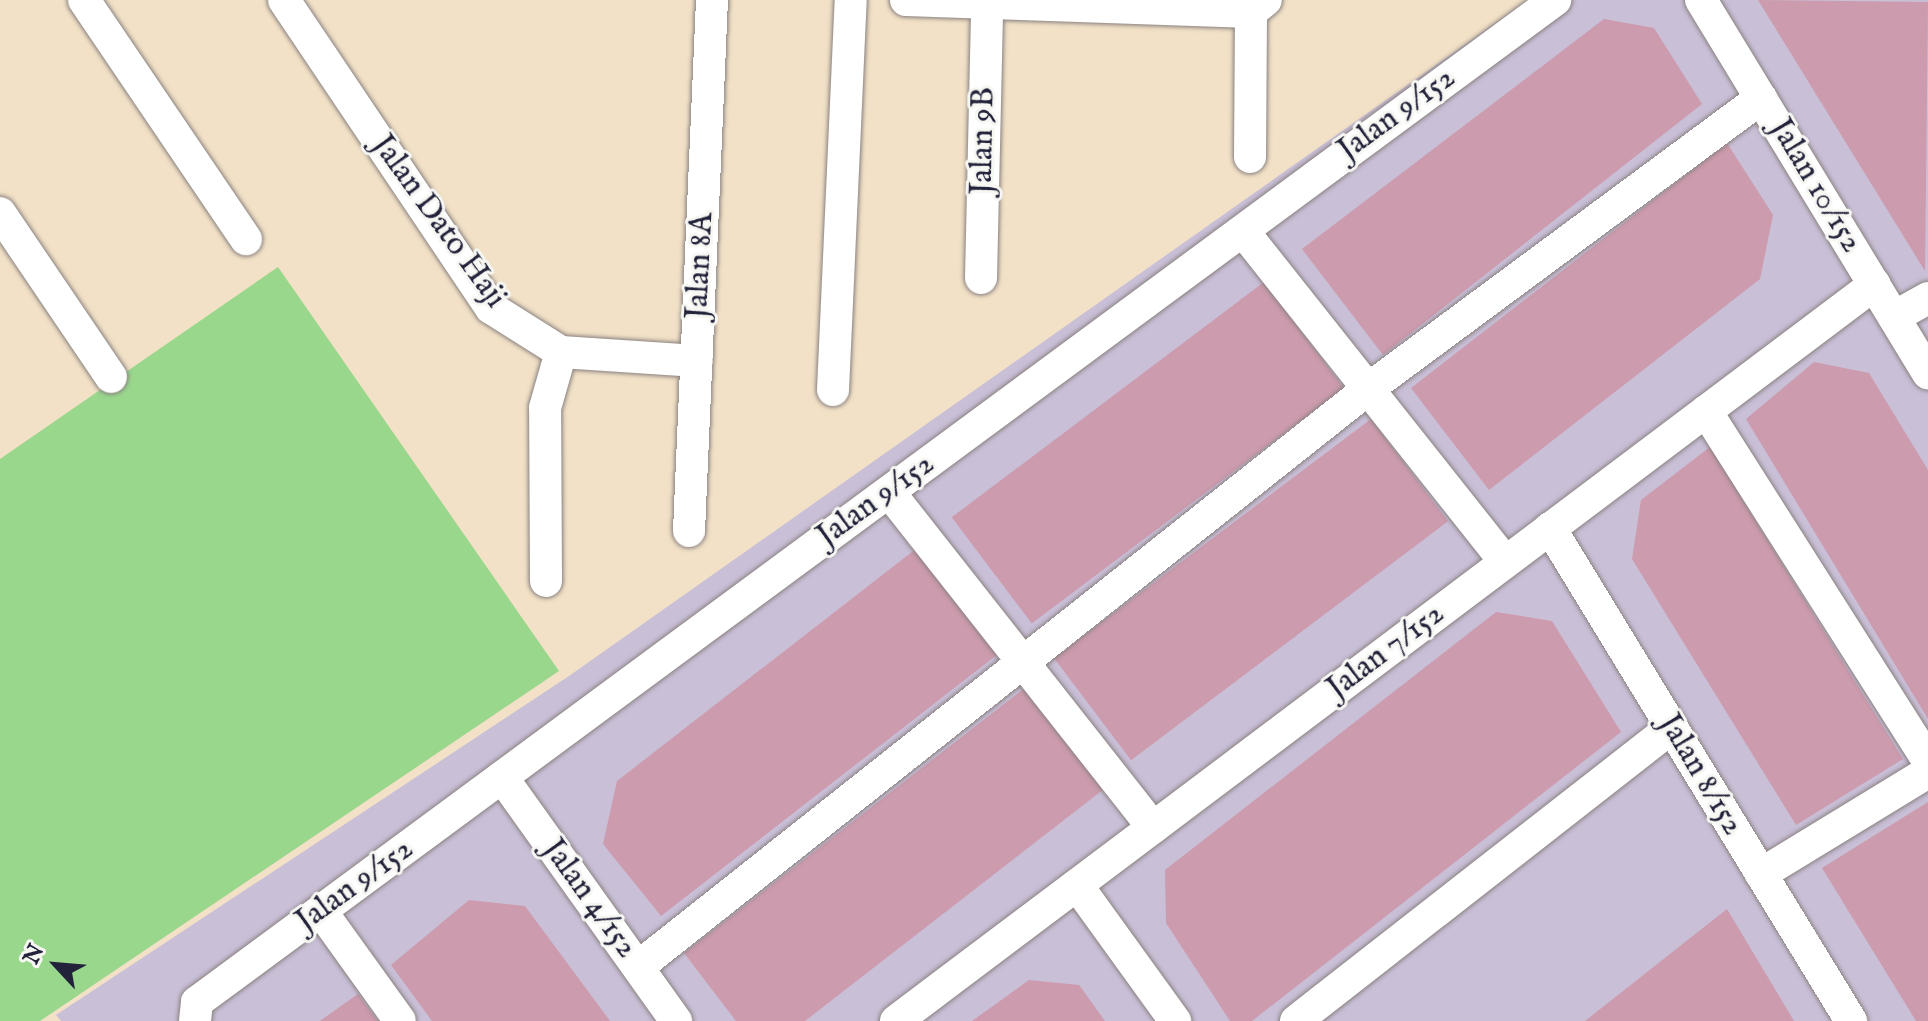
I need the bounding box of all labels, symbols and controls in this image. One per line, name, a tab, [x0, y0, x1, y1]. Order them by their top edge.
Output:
street label: Jalan 9/152	[1331, 60, 1463, 170]
street label: Jalan 9B	[964, 87, 1004, 195]
street label: Jalan 10/152	[1760, 112, 1870, 260]
street label: Jalan Dato Haji	[362, 128, 514, 316]
street label: Jalan 8A	[679, 212, 723, 320]
street label: Jalan 9/152	[810, 446, 942, 556]
street label: Jalan 7/152	[1320, 595, 1452, 709]
street label: Jalan 8/152	[1649, 707, 1751, 843]
street label: Jalan 9/152	[289, 831, 421, 941]
street label: Jalan 4/152	[533, 832, 645, 966]
north arrow	[16, 925, 96, 1005]
text: N	[18, 940, 51, 969]

